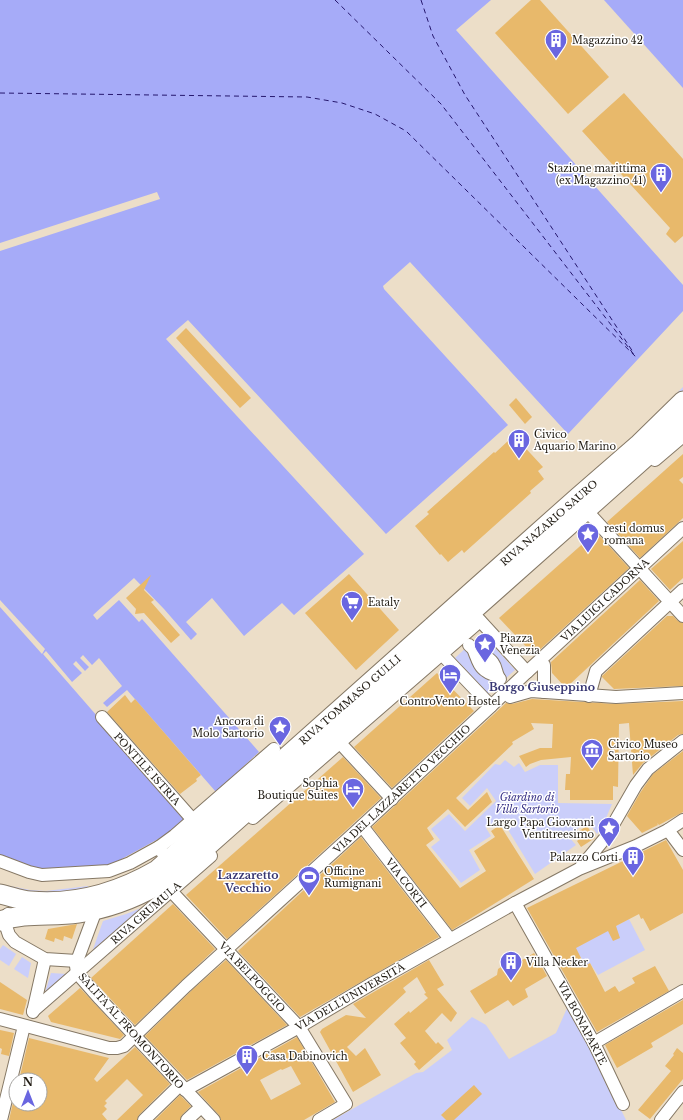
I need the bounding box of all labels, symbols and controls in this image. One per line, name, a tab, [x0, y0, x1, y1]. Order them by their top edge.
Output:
building icon: Magazzino 42	[543, 27, 569, 60]
place label: Magazzino 42	[572, 34, 643, 47]
building icon: Stazione marittima (ex Magazzino 41)	[648, 161, 674, 194]
place label: Stazione marittima (ex Magazzino 41)	[548, 162, 646, 187]
building icon: Civico Aquario Marino	[506, 427, 532, 460]
place label: Civico Aquario Marino	[533, 428, 616, 453]
street label: RIVA NAZARIO SAURO	[498, 477, 600, 569]
place icon: resti domus romana	[575, 521, 601, 554]
place label: resti domus romana	[604, 522, 665, 547]
street label: VIA LUIGI CADORNA	[557, 555, 652, 645]
supermarket icon: Eataly	[339, 589, 365, 622]
place label: Eataly	[368, 596, 400, 609]
place icon: Piazza Venezia	[472, 631, 498, 664]
place label: Piazza Venezia	[499, 632, 540, 657]
street label: RIVA TOMMASO GULLI	[296, 652, 404, 748]
hotel icon: ControVento Hostel	[437, 662, 463, 695]
district label: Borgo Giuseppino	[489, 680, 595, 694]
place label: ControVento Hostel	[399, 695, 501, 708]
place icon: Ancora di Molo Sartorio	[267, 714, 293, 747]
place label: Ancora di Molo Sartorio	[192, 715, 265, 740]
street label: VIA DEL LAZZARETTO VECCHIO	[330, 722, 473, 857]
street label: PONTILE ISTRIA	[111, 730, 183, 808]
museum icon: Civico Museo Sartorio	[579, 737, 605, 770]
place label: Civico Museo Sartorio	[608, 738, 678, 763]
hotel icon: Sophia Boutique Suites	[340, 776, 366, 809]
place label: Sophia Boutique Suites	[257, 777, 338, 802]
park label: Giardino di Villa Sartorio	[495, 791, 559, 816]
place icon: Largo Papa Giovanni Ventitreesimo	[596, 815, 622, 848]
place label: Largo Papa Giovanni Ventitreesimo	[487, 816, 595, 841]
building icon: Palazzo Corti	[620, 844, 646, 877]
place label: Palazzo Corti	[550, 851, 619, 864]
street label: VIA CORTI	[382, 855, 429, 910]
sports icon: Officine Rumignani	[296, 864, 322, 897]
place label: Officine Rumignani	[324, 865, 382, 890]
district label: Lazzaretto Vecchio	[218, 868, 278, 895]
street label: RIVA GRUMULA	[108, 879, 184, 947]
street label: VIA BELPOGGIO	[215, 938, 288, 1015]
building icon: Villa Necker	[498, 949, 524, 982]
place label: Villa Necker	[525, 956, 588, 969]
street label: VIA DELL'UNIVERSITÀ	[292, 959, 407, 1034]
street label: SALITA AL PROMONTORIO	[75, 970, 187, 1092]
street label: VIA BONAPARTE	[554, 978, 610, 1067]
building icon: Casa Dabinovich	[234, 1043, 260, 1076]
place label: Casa Dabinovich	[262, 1050, 348, 1063]
north arrow	[8, 1072, 48, 1112]
text: N	[23, 1075, 34, 1089]

